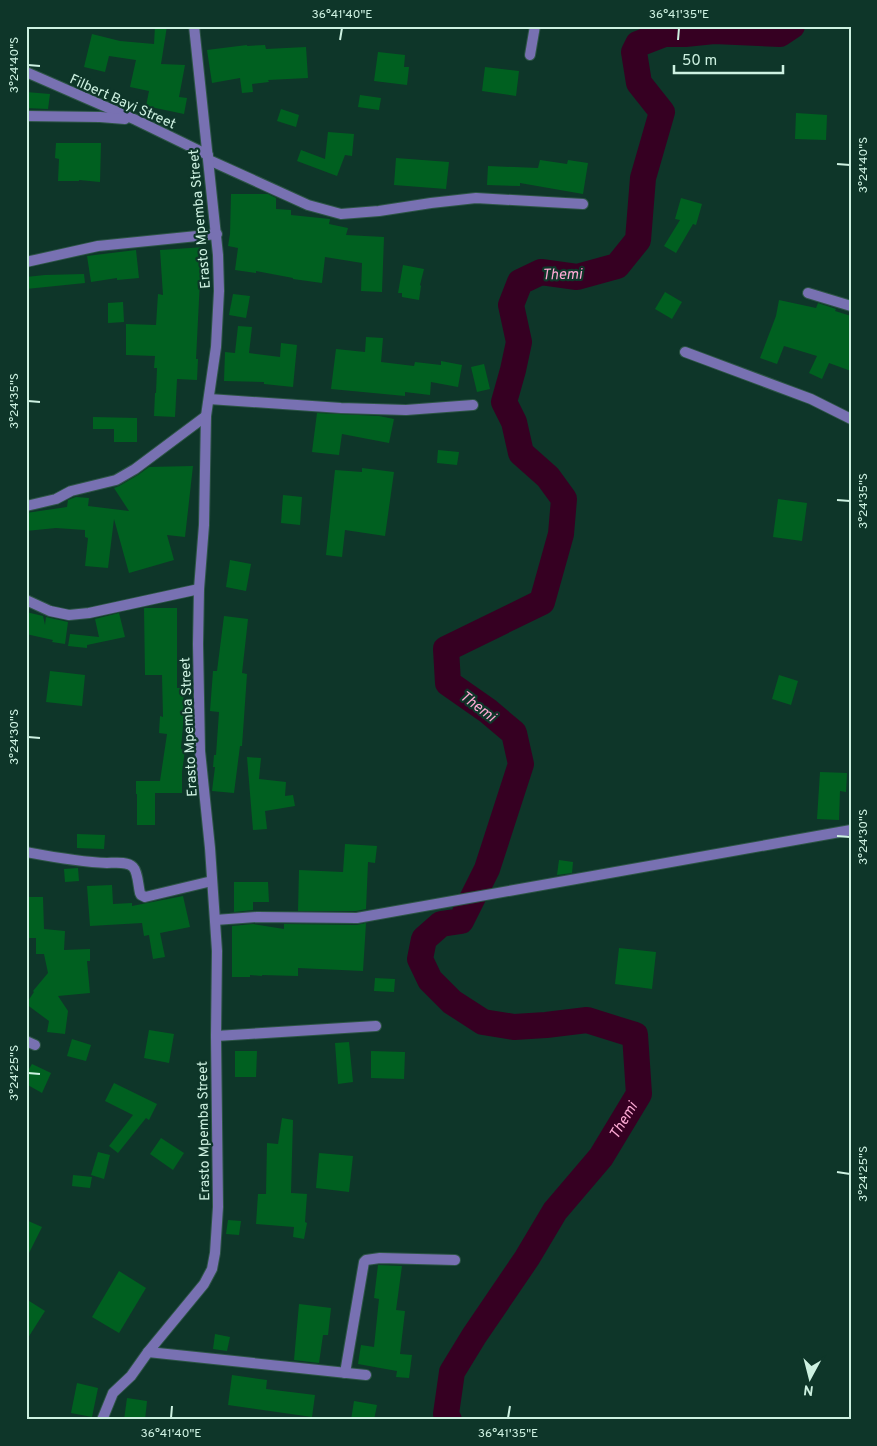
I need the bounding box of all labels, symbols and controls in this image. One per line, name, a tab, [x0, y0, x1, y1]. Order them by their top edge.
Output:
text: 36°41'40"E	[312, 7, 372, 23]
text: 36°41'35"E	[649, 7, 709, 23]
text: 3°24'40"S	[7, 37, 23, 93]
scale bar	[674, 42, 783, 74]
text: 50 m	[682, 52, 717, 71]
street label: Filbert Bayi Street	[67, 71, 178, 133]
text: 3°24'40"S	[856, 137, 872, 193]
street label: Erasto Mpemba Street	[186, 149, 215, 289]
water label: Themi	[542, 266, 584, 285]
text: 3°24'35"S	[7, 373, 23, 429]
text: 3°24'35"S	[856, 473, 872, 529]
street label: Erasto Mpemba Street	[177, 657, 202, 797]
water label: Themi	[455, 687, 500, 728]
text: 3°24'30"S	[7, 709, 23, 765]
text: 3°24'30"S	[856, 809, 872, 865]
text: 3°24'25"S	[7, 1045, 23, 1101]
street label: Erasto Mpemba Street	[195, 1061, 214, 1201]
water label: Themi	[606, 1098, 644, 1143]
text: 3°24'25"S	[856, 1146, 872, 1202]
north arrow	[784, 1354, 834, 1404]
text: N	[803, 1380, 815, 1398]
text: 36°41'40"E	[141, 1426, 201, 1442]
text: 36°41'35"E	[478, 1426, 538, 1442]

